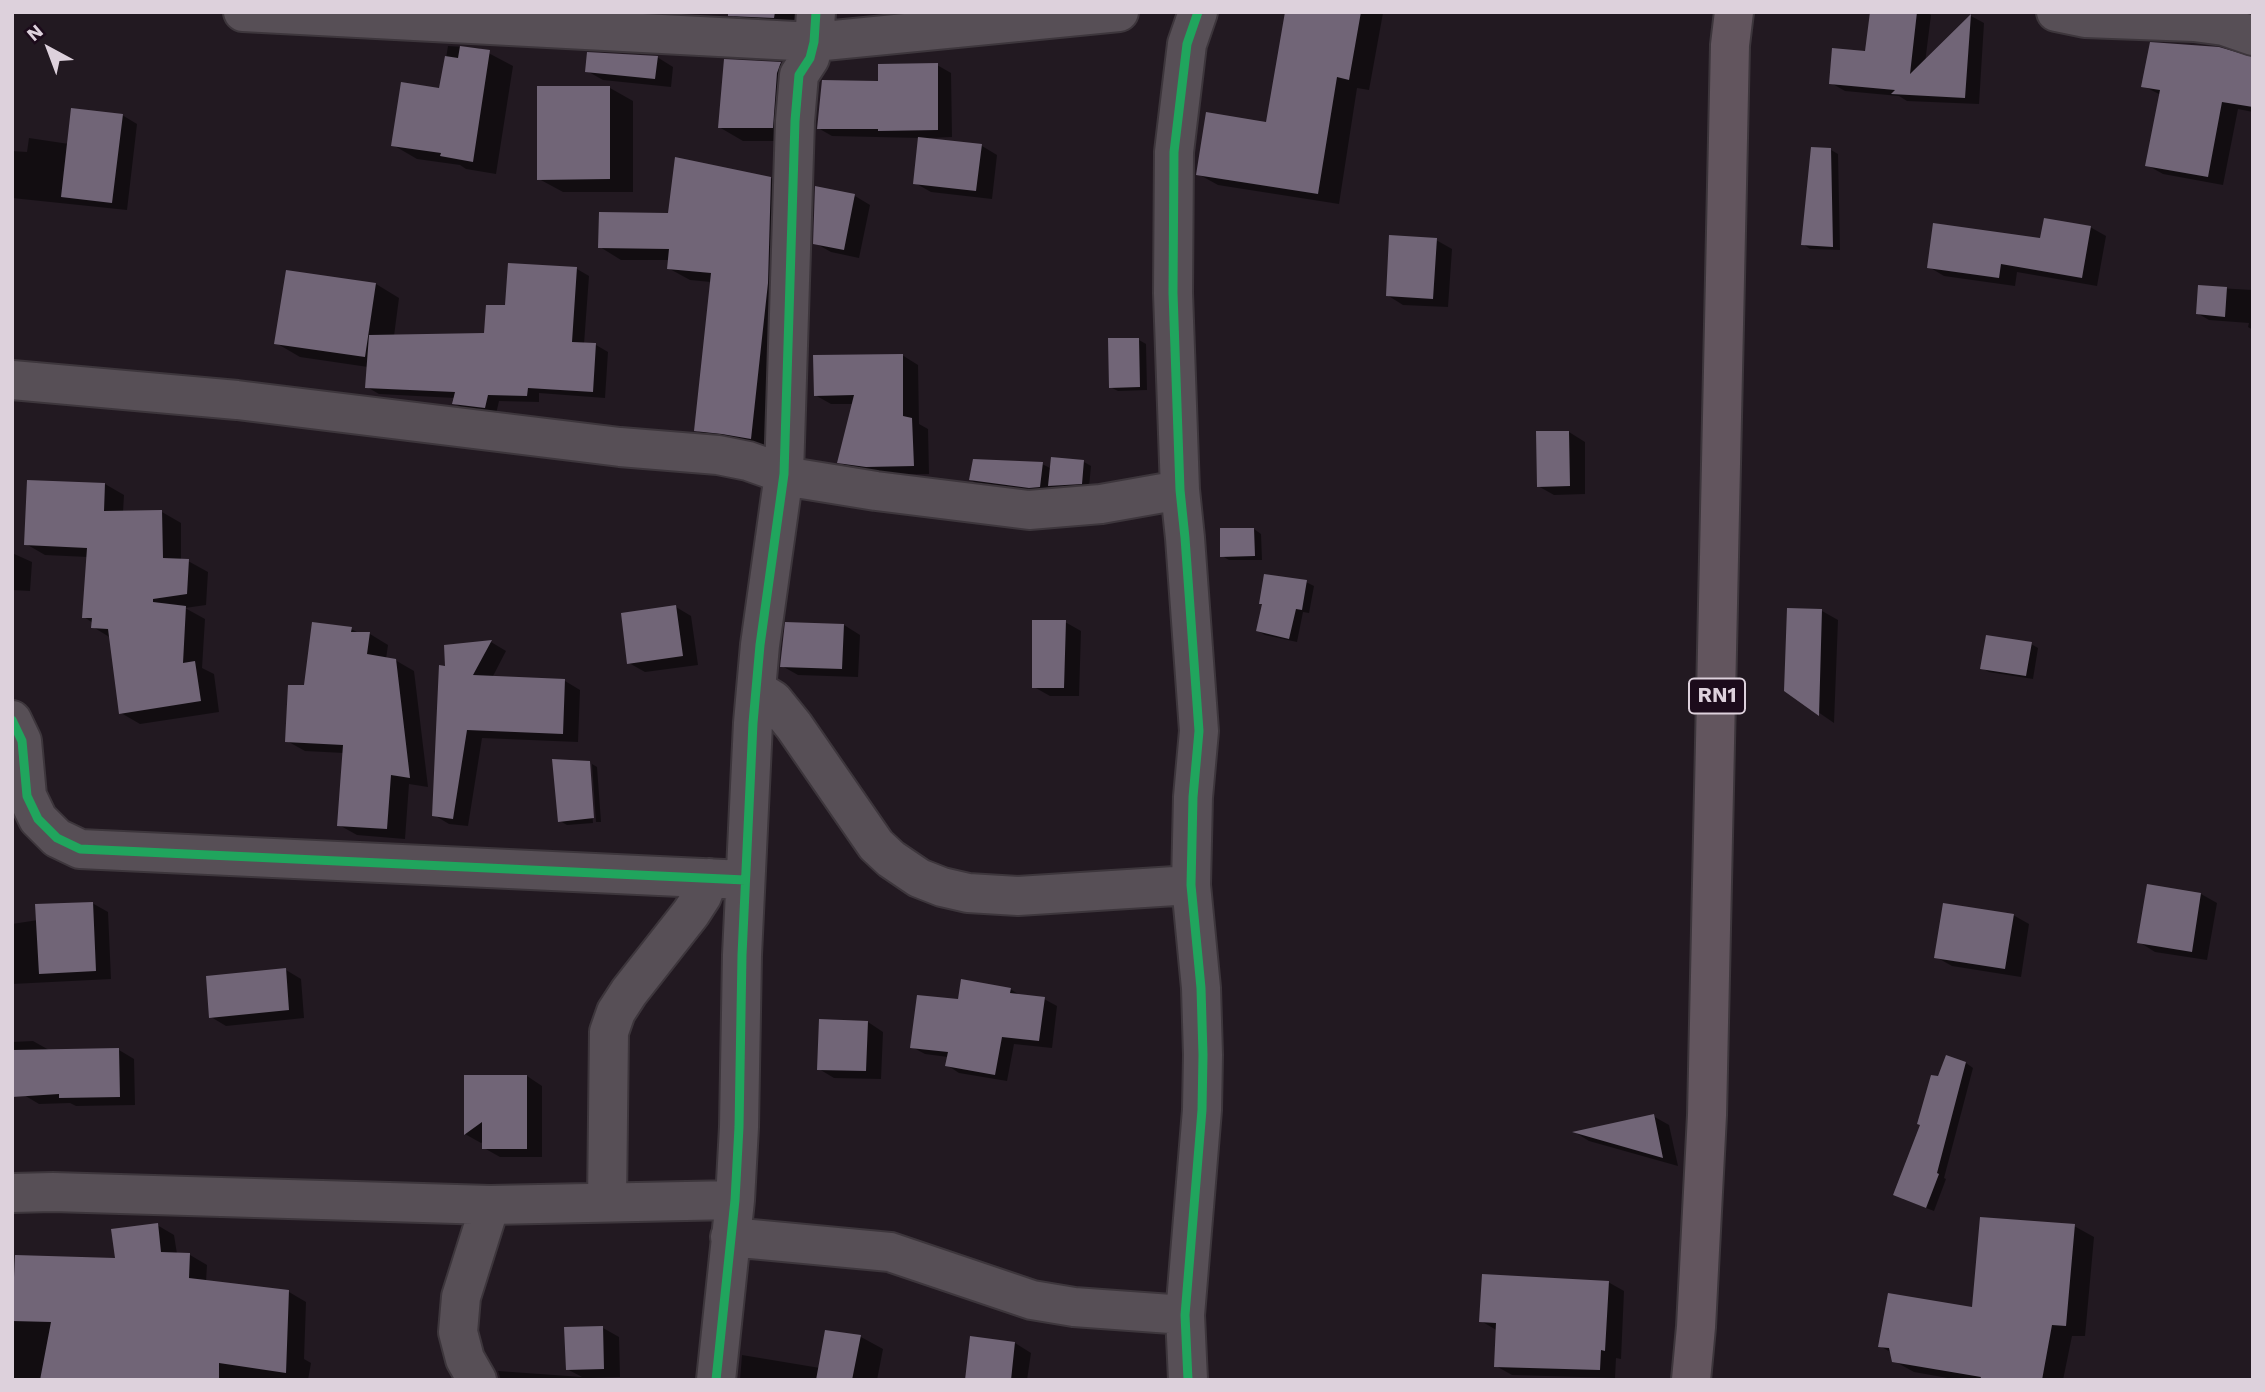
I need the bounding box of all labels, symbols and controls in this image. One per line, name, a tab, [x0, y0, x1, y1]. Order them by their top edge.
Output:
north arrow	[14, 14, 84, 84]
text: N	[22, 19, 48, 46]
road number: RN1	[1689, 678, 1745, 714]

